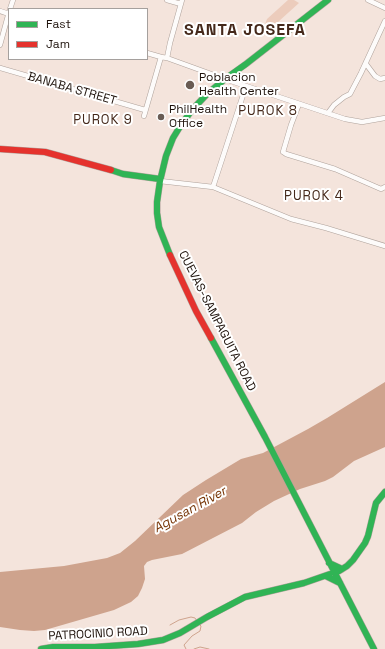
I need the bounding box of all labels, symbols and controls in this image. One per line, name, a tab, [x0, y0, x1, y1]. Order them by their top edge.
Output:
legend	[8, 8, 148, 60]
text: Fast	[46, 16, 71, 32]
district label: SANTA JOSEFA	[184, 21, 306, 41]
text: Jam	[46, 36, 70, 52]
street label: BANABA STREET	[26, 69, 118, 109]
place label: Poblacion Health Center	[199, 71, 279, 99]
marker: Poblacion Health Center	[184, 79, 196, 91]
place label: PhilHealth Office	[169, 103, 227, 131]
district label: PUROK 8	[238, 103, 298, 119]
district label: PUROK 9	[73, 112, 133, 128]
marker: PhilHealth Office	[156, 112, 166, 122]
district label: PUROK 4	[284, 188, 344, 204]
street label: CUEVAS-SAMPAGUITA ROAD	[175, 248, 259, 394]
water label: Agusan River	[151, 484, 229, 536]
street label: PATROCINIO ROAD	[48, 624, 148, 644]

